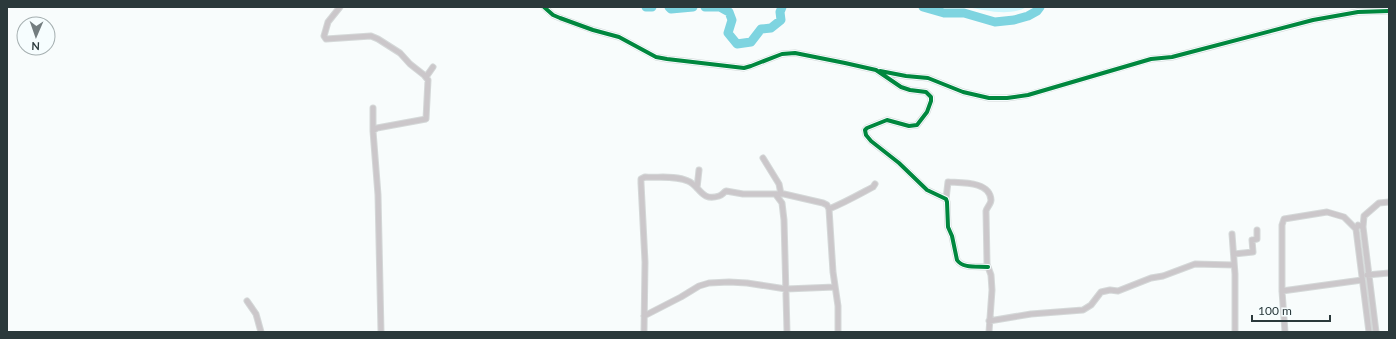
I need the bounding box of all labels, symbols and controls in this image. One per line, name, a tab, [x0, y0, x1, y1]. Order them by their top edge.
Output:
north arrow	[16, 16, 56, 56]
text: N	[31, 40, 40, 53]
scale bar	[1252, 297, 1330, 323]
text: 100 m	[1258, 303, 1292, 318]

